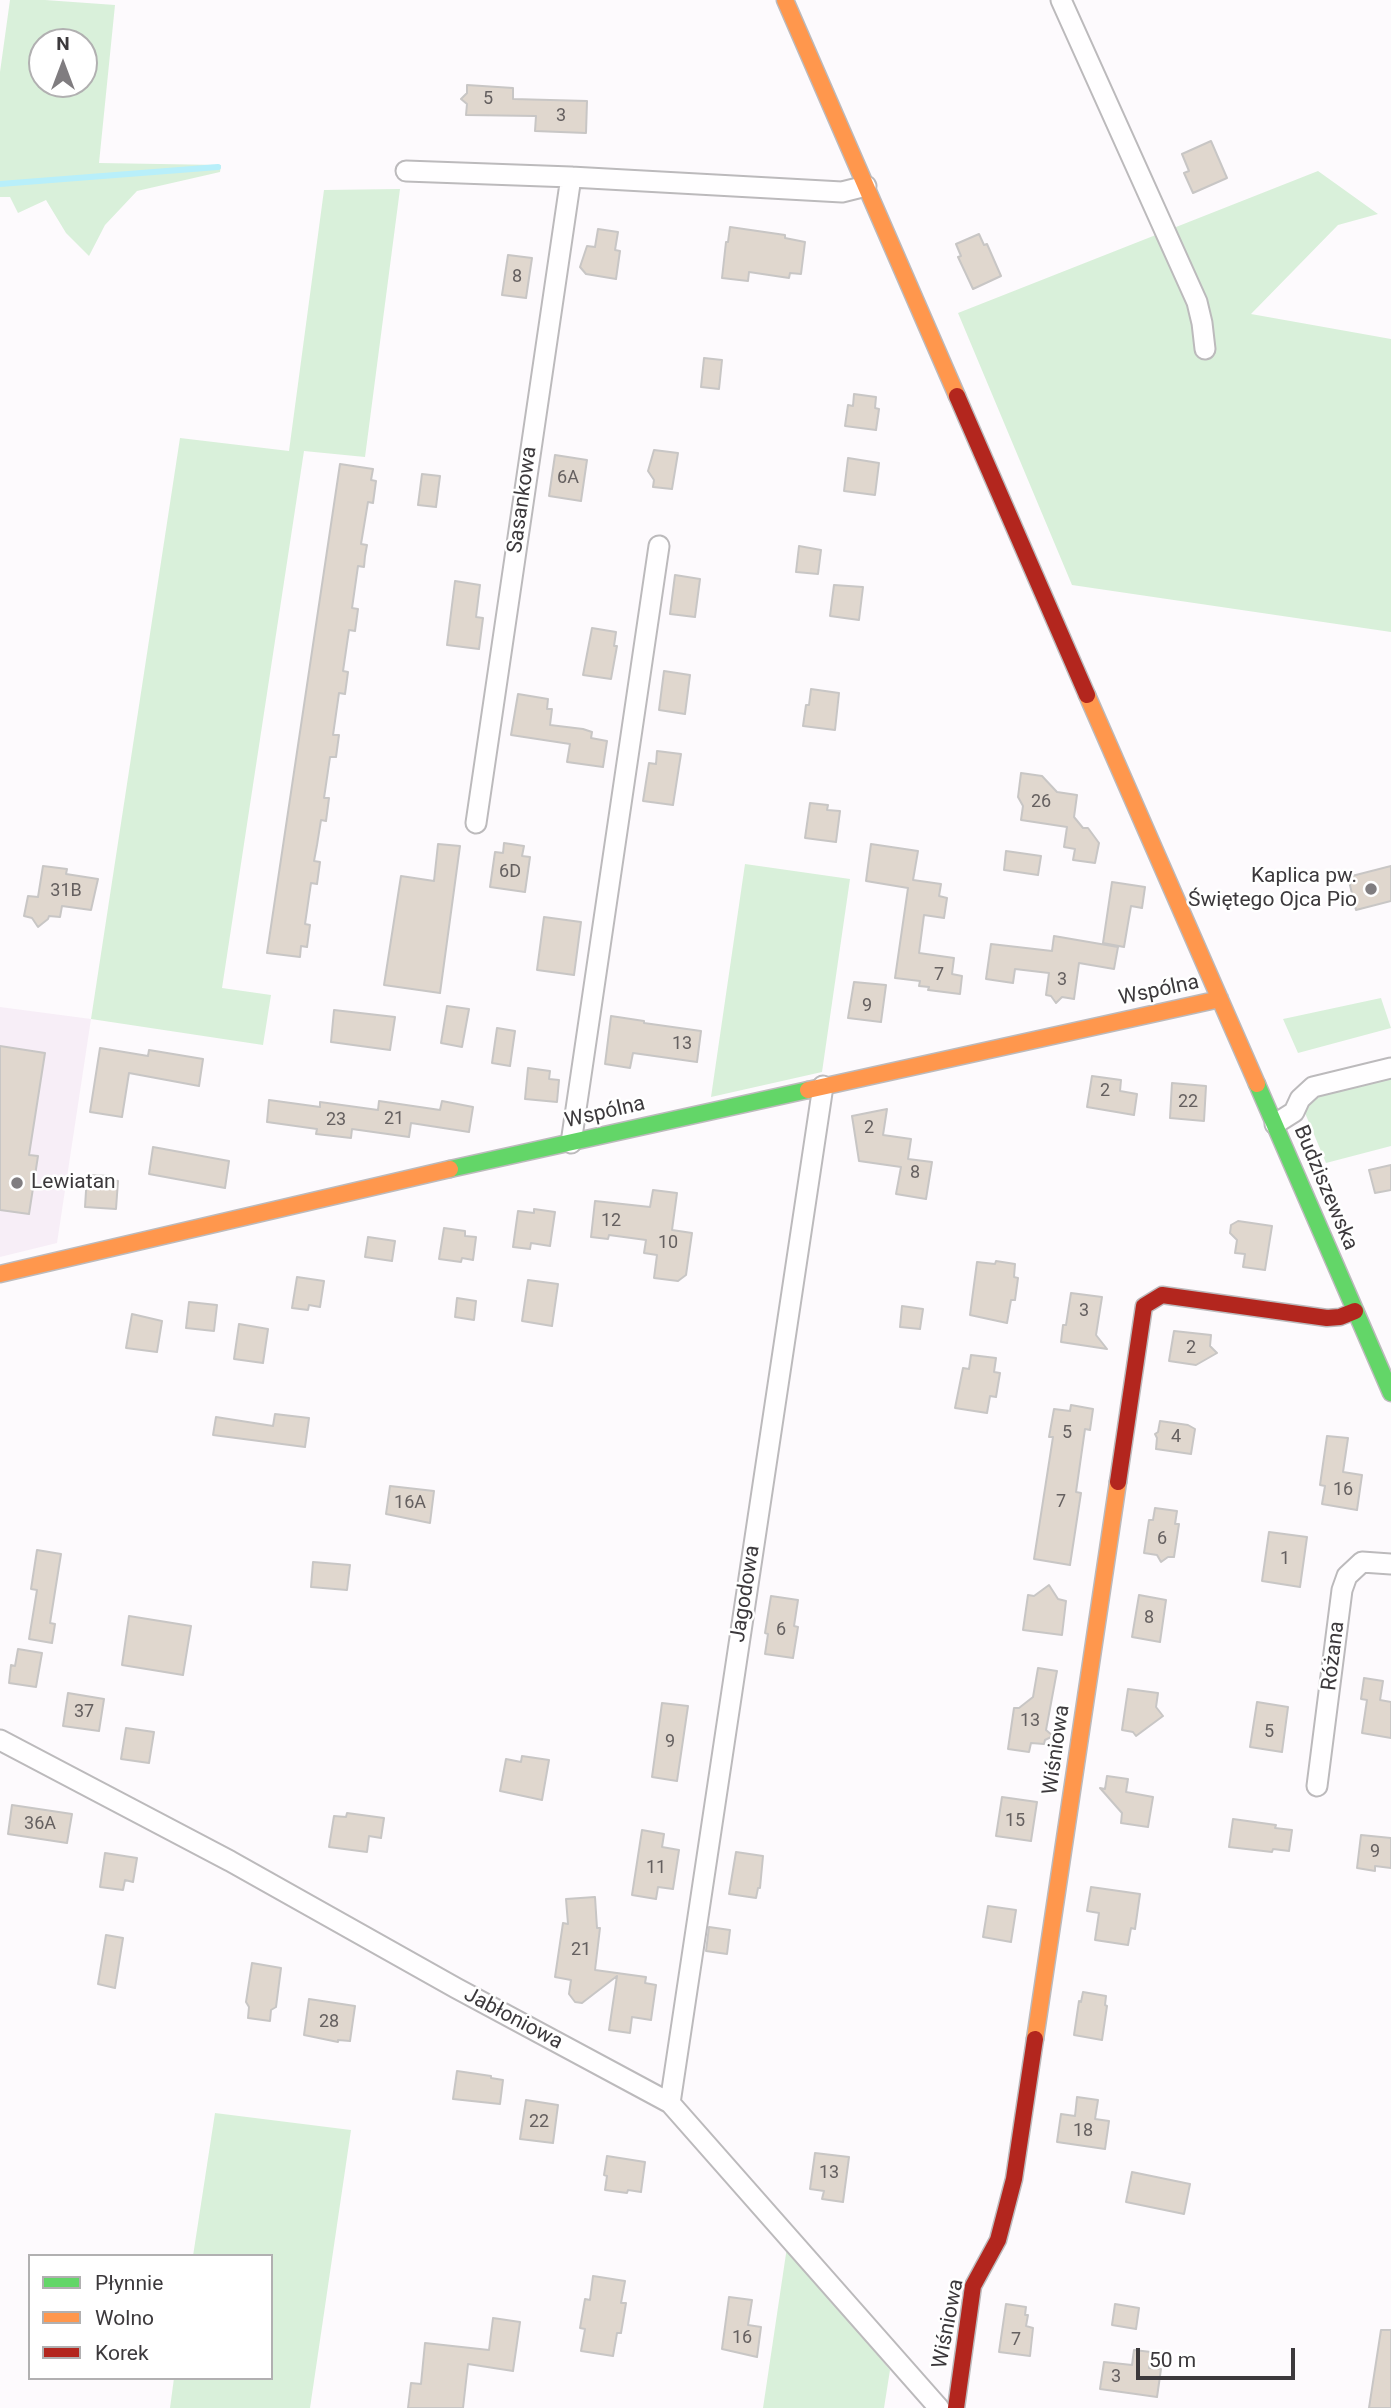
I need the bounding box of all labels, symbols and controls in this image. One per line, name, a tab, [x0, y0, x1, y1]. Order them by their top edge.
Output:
north arrow	[28, 28, 98, 98]
text: N	[56, 32, 70, 55]
house number: 5	[483, 88, 493, 110]
house number: 3	[556, 105, 566, 127]
house number: 8	[512, 266, 522, 288]
street label: Sasankowa	[503, 445, 543, 555]
house number: 6A	[557, 467, 579, 489]
house number: 26	[1031, 791, 1051, 813]
house number: 6D	[499, 861, 521, 883]
place label: Kaplica pw. Świętego Ojca Pio	[1188, 864, 1357, 914]
house number: 31B	[50, 880, 82, 902]
marker: Kaplica pw. Świętego Ojca Pio	[1363, 881, 1379, 897]
house number: 7	[934, 964, 944, 986]
house number: 3	[1057, 969, 1067, 991]
street label: Wspólna	[1117, 970, 1201, 1012]
house number: 9	[862, 995, 872, 1017]
house number: 13	[672, 1033, 692, 1055]
house number: 2	[1100, 1080, 1110, 1102]
house number: 22	[1178, 1091, 1198, 1113]
street label: Wspólna	[563, 1092, 647, 1134]
house number: 21	[384, 1108, 404, 1130]
house number: 23	[326, 1109, 346, 1131]
house number: 2	[864, 1117, 874, 1139]
street label: Budziszewska	[1287, 1122, 1363, 1254]
house number: 8	[910, 1162, 920, 1184]
place label: Lewiatan	[31, 1170, 116, 1196]
marker: Lewiatan	[9, 1175, 25, 1191]
house number: 12	[601, 1210, 621, 1232]
house number: 10	[658, 1232, 678, 1254]
house number: 3	[1079, 1300, 1089, 1322]
house number: 2	[1186, 1337, 1196, 1359]
house number: 5	[1062, 1422, 1072, 1444]
house number: 4	[1171, 1426, 1181, 1448]
house number: 16	[1333, 1479, 1353, 1501]
house number: 7	[1056, 1491, 1066, 1513]
house number: 16A	[394, 1492, 426, 1514]
house number: 6	[1157, 1528, 1167, 1550]
street label: Jagodowa	[726, 1544, 766, 1644]
house number: 1	[1280, 1548, 1290, 1570]
house number: 8	[1144, 1607, 1154, 1629]
house number: 6	[776, 1619, 786, 1641]
street label: Różana	[1317, 1620, 1351, 1692]
house number: 37	[74, 1701, 94, 1723]
street label: Wiśniowa	[1038, 1703, 1076, 1797]
house number: 13	[1020, 1710, 1040, 1732]
house number: 5	[1264, 1721, 1274, 1743]
house number: 9	[665, 1731, 675, 1753]
house number: 15	[1005, 1810, 1025, 1832]
house number: 36A	[24, 1813, 56, 1835]
house number: 9	[1370, 1841, 1380, 1863]
house number: 11	[646, 1857, 666, 1879]
house number: 21	[571, 1939, 591, 1961]
street label: Jabłoniowa	[459, 1982, 567, 2056]
house number: 28	[319, 2011, 339, 2033]
house number: 22	[529, 2111, 549, 2133]
house number: 18	[1073, 2120, 1093, 2142]
house number: 13	[819, 2162, 839, 2184]
legend	[28, 2254, 273, 2380]
text: Płynnie	[95, 2271, 163, 2295]
street label: Wiśniowa	[928, 2277, 970, 2371]
text: Wolno	[95, 2306, 154, 2330]
house number: 16	[732, 2327, 752, 2349]
house number: 7	[1011, 2329, 1021, 2351]
scale bar	[1139, 2334, 1298, 2378]
text: Korek	[95, 2341, 149, 2365]
text: 50 m	[1149, 2348, 1196, 2372]
house number: 3	[1111, 2366, 1121, 2388]

